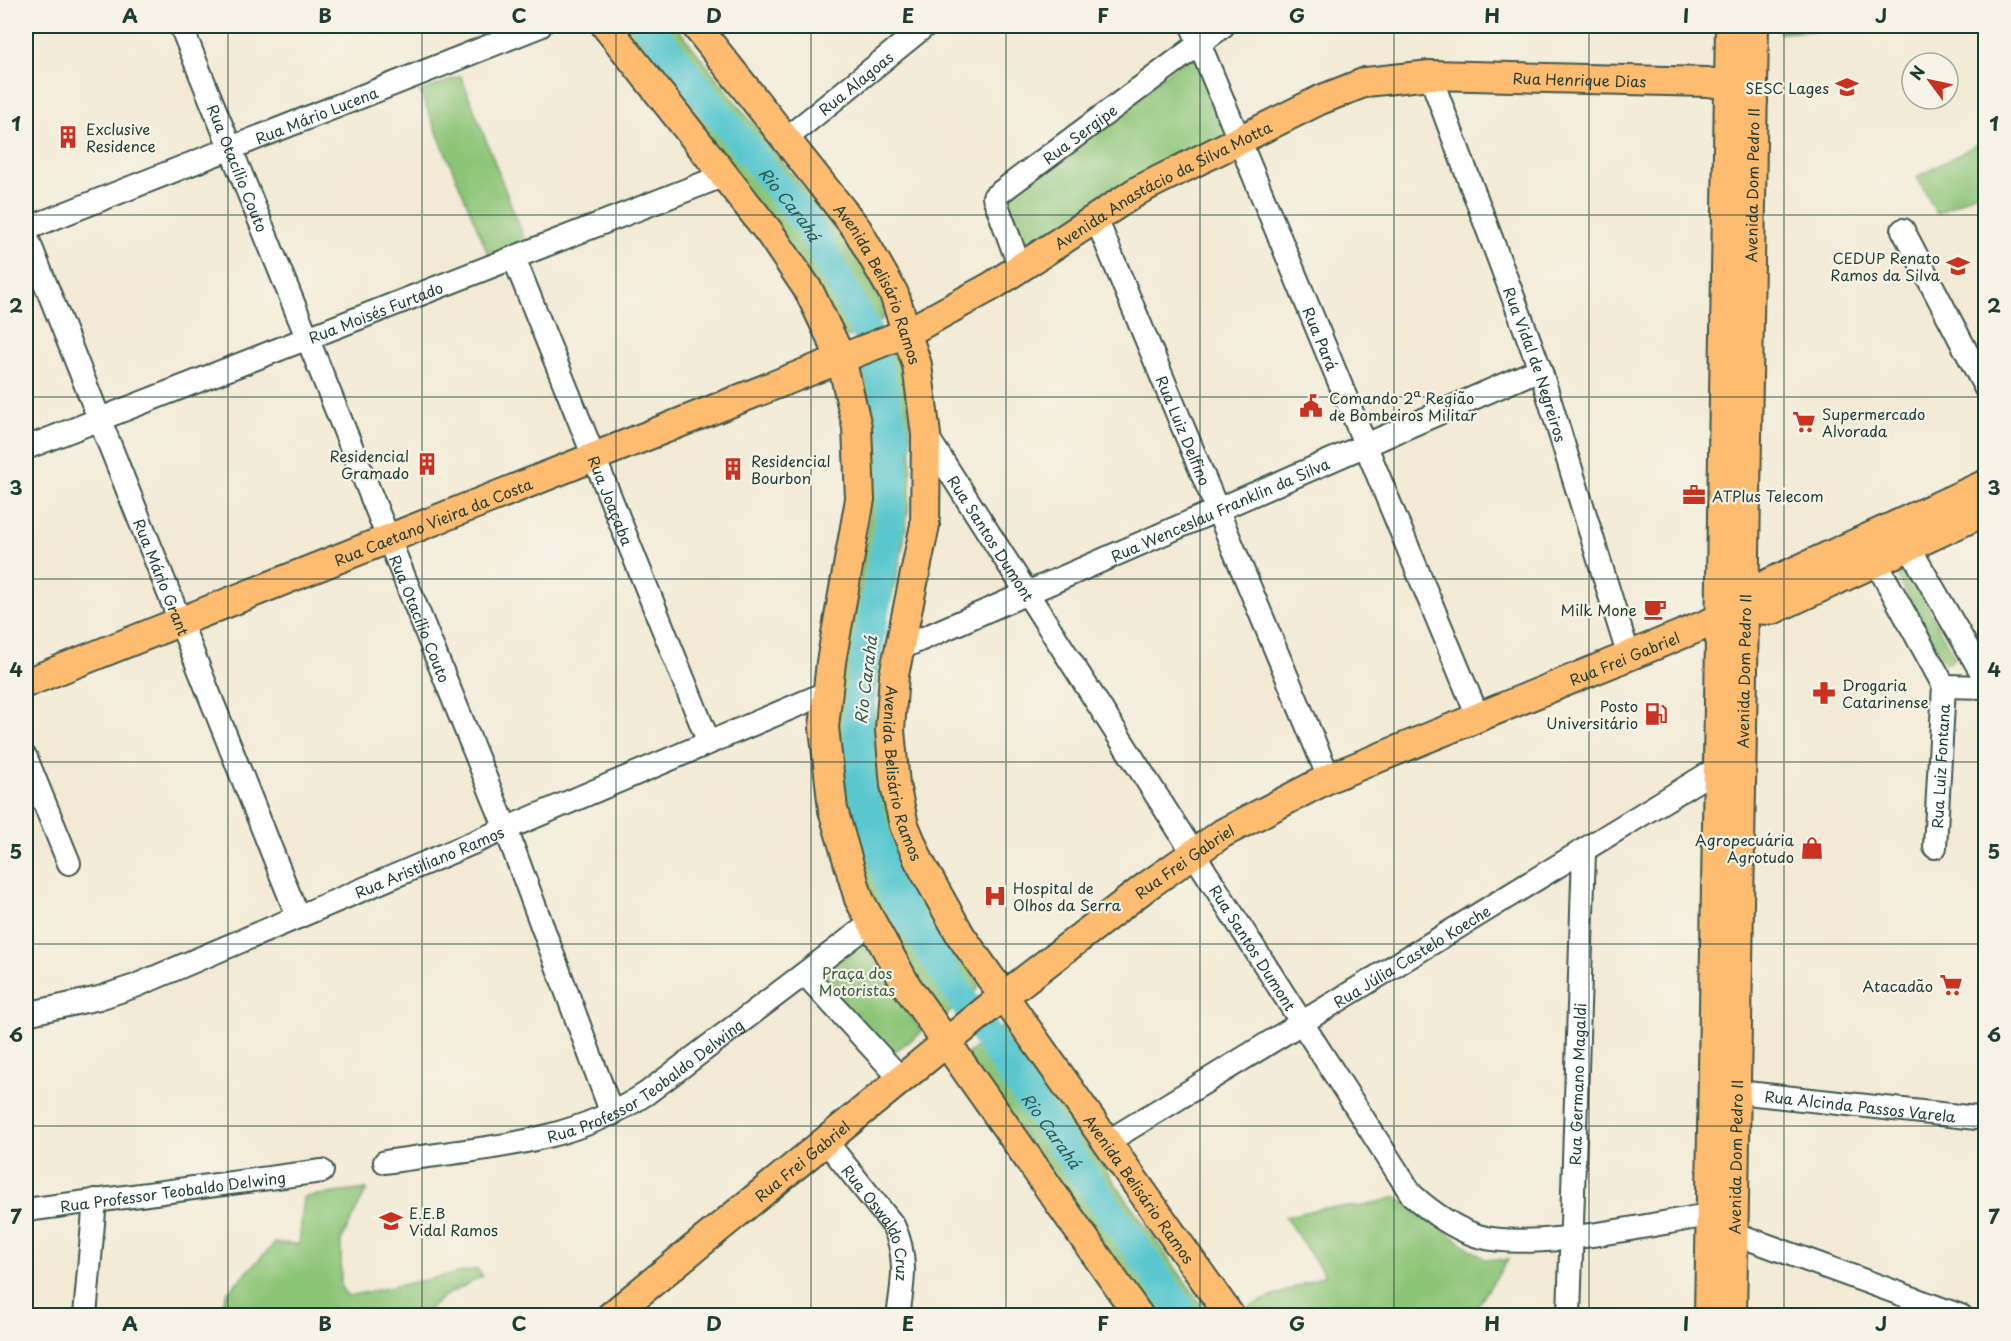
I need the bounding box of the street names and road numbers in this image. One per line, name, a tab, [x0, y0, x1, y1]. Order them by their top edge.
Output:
street label: Rua Alagoas	[813, 45, 898, 120]
street label: Rua Henrique Dias	[1512, 66, 1647, 92]
street label: Rua Mário Lucena	[251, 80, 382, 149]
street label: Rua Sergipe	[1037, 98, 1121, 169]
street label: Rua Otacílio Couto	[202, 101, 275, 235]
street label: Avenida Dom Pedro II	[1738, 108, 1764, 263]
street label: Avenida Anastácio da Silva Motta	[1049, 114, 1276, 254]
street label: Avenida Belisário Ramos	[829, 198, 927, 367]
street label: Rua Moisés Furtado	[305, 275, 446, 348]
street label: Rua Vidal de Negreiros	[1499, 283, 1573, 445]
street label: Rua Pará	[1298, 303, 1345, 374]
street label: Rua Luiz Delfino	[1151, 372, 1217, 489]
street label: Rua Wenceslau Franklin da Silva	[1107, 451, 1333, 567]
street label: Rua Joaçaba	[583, 452, 640, 548]
street label: Rua Santos Dumont	[943, 470, 1041, 605]
street label: Rua Caetano Vieira da Costa	[330, 471, 536, 571]
street label: Rua Mário Grant	[129, 515, 196, 639]
street label: Rua Otacílio Couto	[385, 551, 457, 686]
street label: Avenida Dom Pedro II	[1730, 594, 1756, 749]
street label: Rua Frei Gabriel	[1566, 625, 1683, 691]
street label: Avenida Belisário Ramos	[878, 685, 929, 864]
street label: Rua Luiz Fontana	[1925, 703, 1955, 829]
street label: Rua Frei Gabriel	[1129, 818, 1238, 903]
street label: Rua Aristiliano Ramos	[351, 819, 507, 903]
street label: Rua Santos Dumont	[1205, 880, 1302, 1015]
street label: Rua Júlia Castelo Koeche	[1328, 899, 1495, 1013]
street label: Rua Germano Magaldi	[1562, 1003, 1591, 1166]
street label: Rua Professor Teobaldo Delwing	[544, 1012, 748, 1147]
street label: Avenida Dom Pedro II	[1722, 1080, 1748, 1234]
street label: Rua Alcinda Passos Varela	[1763, 1084, 1957, 1127]
street label: Avenida Belisário Ramos	[1079, 1109, 1201, 1268]
street label: Rua Frei Gabriel	[749, 1115, 854, 1206]
street label: Rua Oswaldo Cruz	[837, 1159, 915, 1281]
street label: Rua Professor Teobaldo Delwing	[59, 1164, 287, 1217]

